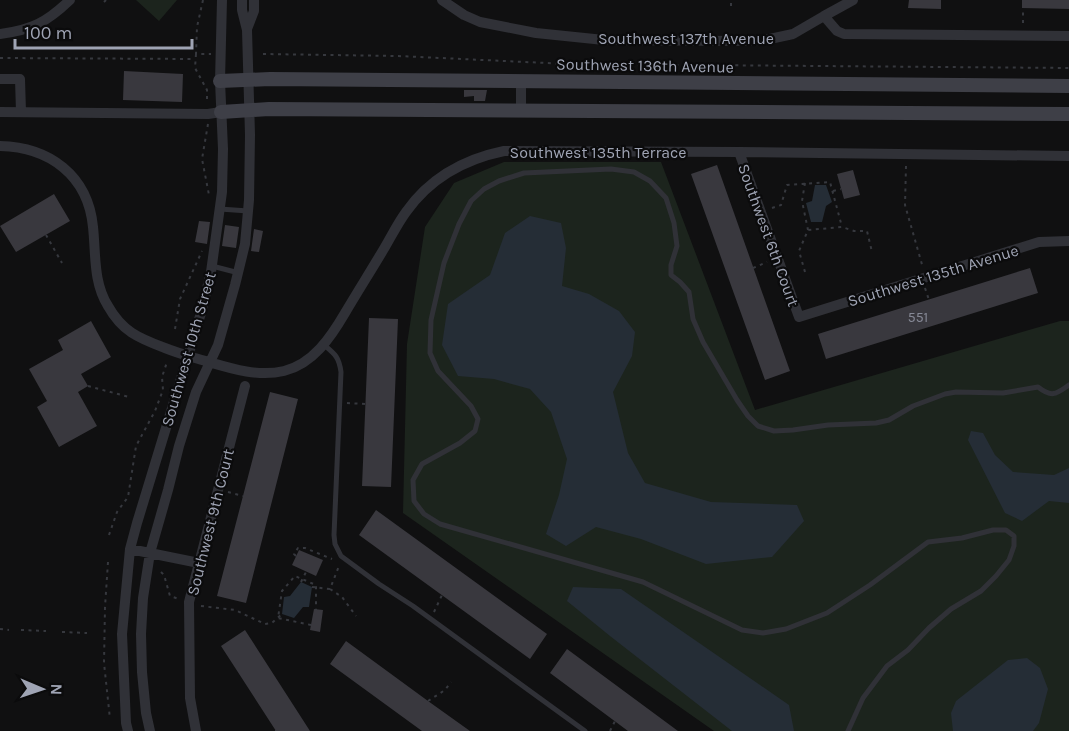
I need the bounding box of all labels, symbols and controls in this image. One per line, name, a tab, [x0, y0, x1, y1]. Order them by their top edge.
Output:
scale bar	[15, 12, 192, 50]
text: 100 m	[24, 22, 72, 44]
street label: Southwest 137th Avenue	[598, 29, 774, 48]
street label: Southwest 136th Avenue	[556, 54, 734, 77]
street label: Southwest 135th Terrace	[510, 143, 686, 162]
street label: Southwest 6th Court	[734, 161, 803, 309]
street label: Southwest 135th Avenue	[845, 240, 1021, 311]
street label: Southwest 10th Street	[157, 270, 220, 429]
house number: 551	[908, 309, 928, 326]
street label: Southwest 9th Court	[183, 447, 238, 597]
north arrow	[12, 659, 72, 719]
text: N	[47, 683, 66, 696]

